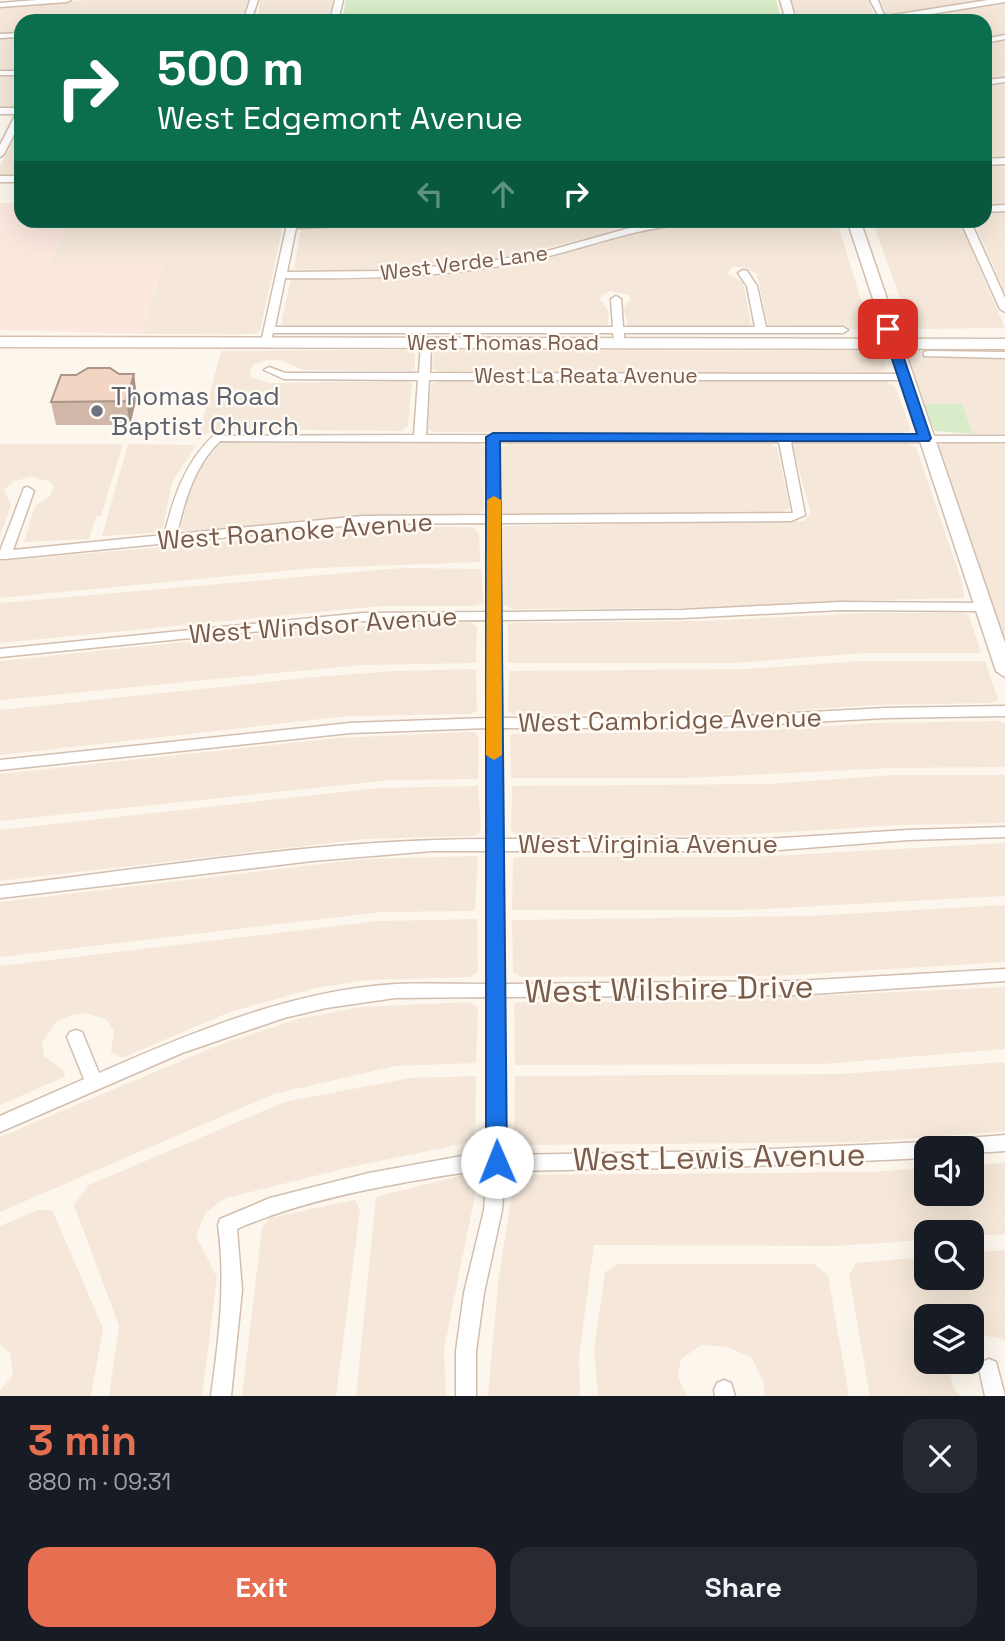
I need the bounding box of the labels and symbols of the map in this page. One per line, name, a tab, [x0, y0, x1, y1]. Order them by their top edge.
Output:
street label: West Verde Lane	[379, 239, 549, 286]
pin	[858, 299, 918, 359]
street label: West Thomas Road	[407, 329, 599, 356]
street label: West La Reata Avenue	[474, 362, 698, 389]
place label: Thomas Road Baptist Church	[111, 379, 299, 443]
marker: Thomas Road Baptist Church	[89, 403, 105, 419]
street label: West Roanoke Avenue	[156, 504, 434, 558]
street label: West Windsor Avenue	[188, 599, 458, 651]
street label: West Cambridge Avenue	[518, 700, 822, 740]
street label: West Virginia Avenue	[518, 827, 778, 861]
street label: West Wilshire Drive	[524, 966, 814, 1012]
position arrow	[460, 1125, 534, 1199]
street label: West Lewis Avenue	[572, 1134, 866, 1180]

